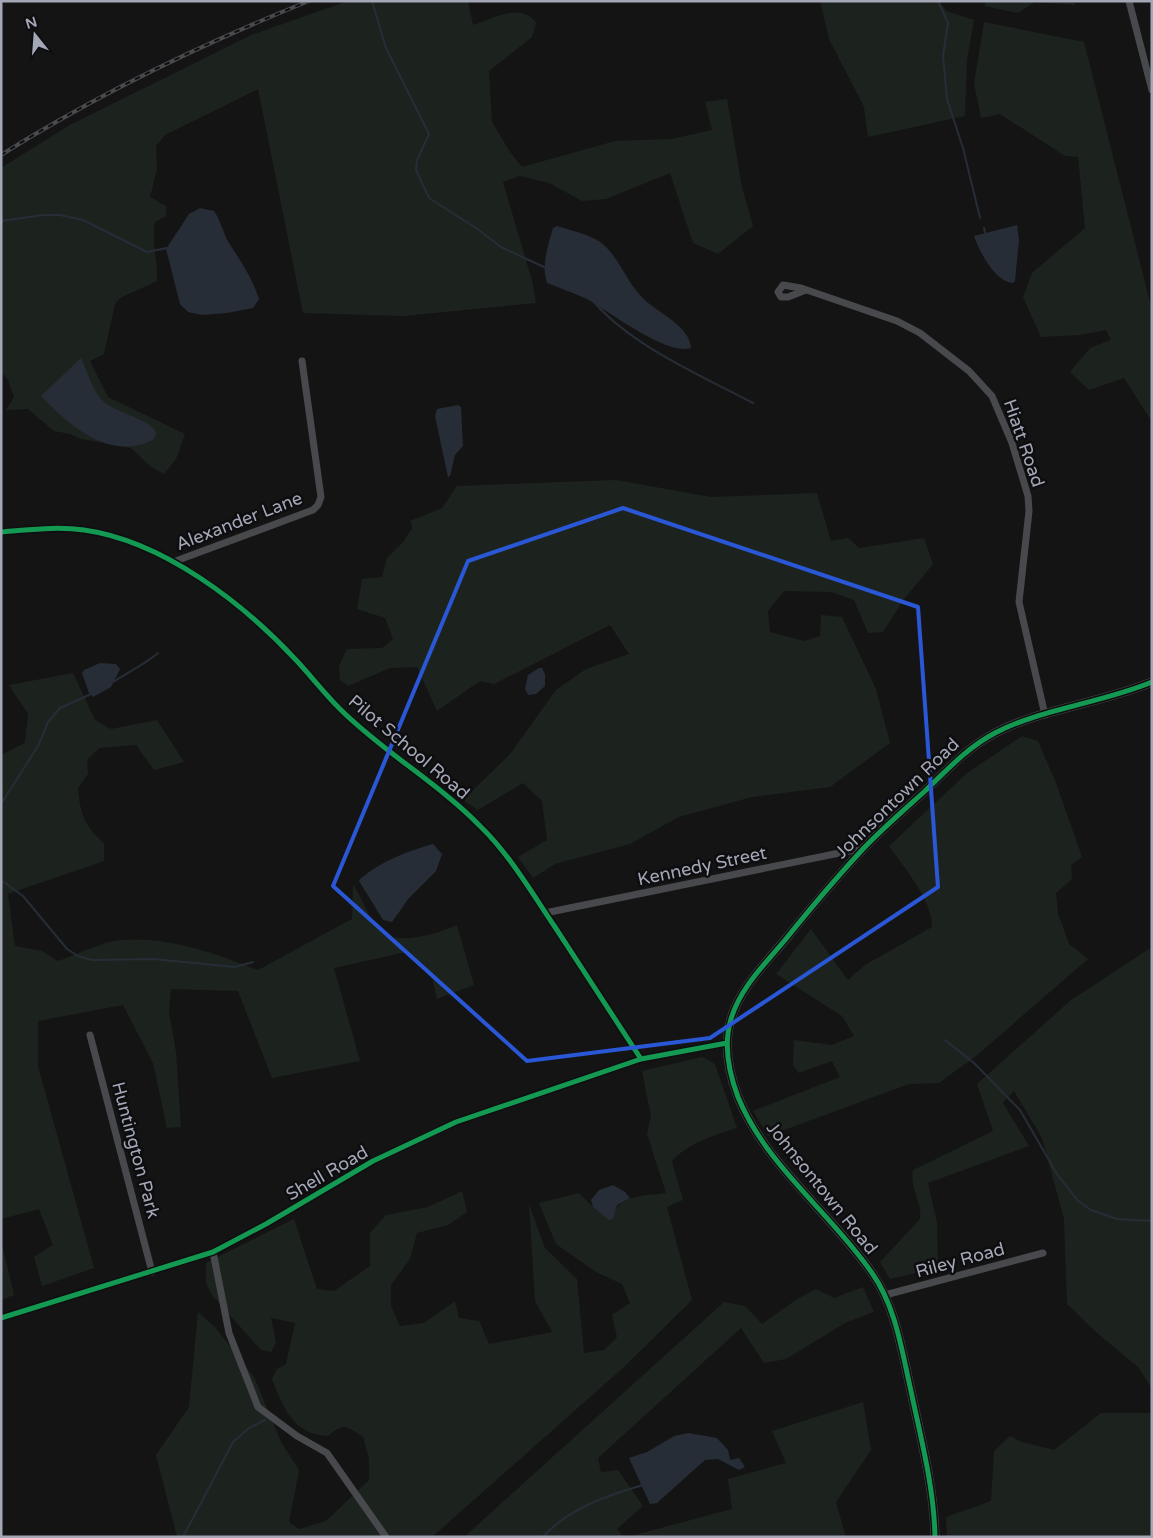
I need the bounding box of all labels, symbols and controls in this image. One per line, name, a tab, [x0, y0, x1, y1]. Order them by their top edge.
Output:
north arrow	[10, 10, 60, 60]
text: N	[23, 13, 39, 33]
street label: Hiatt Road	[999, 396, 1049, 490]
street label: Alexander Lane	[173, 487, 305, 555]
street label: Pilot School Road	[344, 690, 474, 804]
street label: Johnsontown Road	[830, 733, 964, 863]
street label: Kennedy Street	[635, 842, 769, 890]
street label: Huntington Park	[107, 1079, 165, 1221]
street label: Johnsontown Road	[762, 1117, 882, 1259]
street label: Shell Road	[282, 1141, 372, 1205]
street label: Riley Road	[913, 1238, 1007, 1282]

